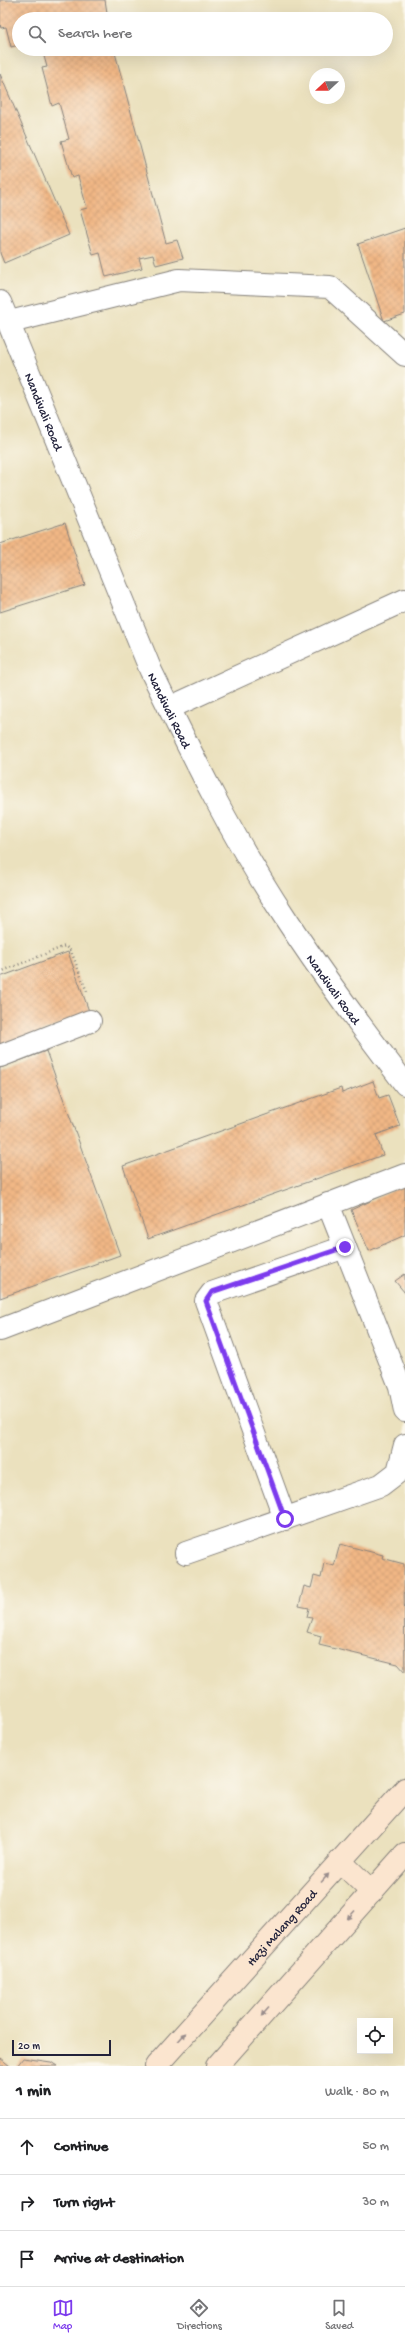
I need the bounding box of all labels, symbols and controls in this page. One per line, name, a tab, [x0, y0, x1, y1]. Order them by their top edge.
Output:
search box	[12, 12, 393, 56]
icon: search	[26, 23, 48, 45]
text: Search here	[58, 25, 132, 43]
north arrow	[309, 68, 345, 104]
street label: Nandivali Road	[20, 371, 65, 454]
street label: Nandivali Road	[143, 671, 193, 753]
street label: Nandivali Road	[302, 952, 363, 1029]
route end	[336, 1238, 354, 1256]
route start	[276, 1510, 294, 1528]
one-way arrow	[321, 1872, 330, 1883]
street label: Hazi Malang Road	[245, 1886, 322, 1970]
one-way arrow	[347, 1910, 356, 1920]
one-way arrow	[261, 2008, 270, 2017]
map controls	[357, 2018, 393, 2054]
button: locate	[357, 2018, 393, 2054]
one-way arrow	[178, 2032, 187, 2042]
scale bar	[12, 2038, 111, 2057]
text: 20 m	[18, 2041, 40, 2053]
text: 1 min	[16, 2082, 51, 2102]
text: Walk · 80 m	[325, 2085, 389, 2100]
icon: ahead	[16, 2136, 38, 2158]
text: Continue	[54, 2138, 108, 2156]
text: 50 m	[362, 2139, 389, 2154]
icon: right	[16, 2192, 38, 2214]
text: Turn right	[54, 2194, 114, 2212]
text: 30 m	[363, 2195, 389, 2210]
icon: arrive	[16, 2248, 38, 2270]
text: Arrive at destination	[54, 2250, 184, 2268]
tab: Map	[52, 2297, 74, 2333]
tab: Directions	[177, 2297, 222, 2333]
tab: Saved	[325, 2297, 353, 2333]

